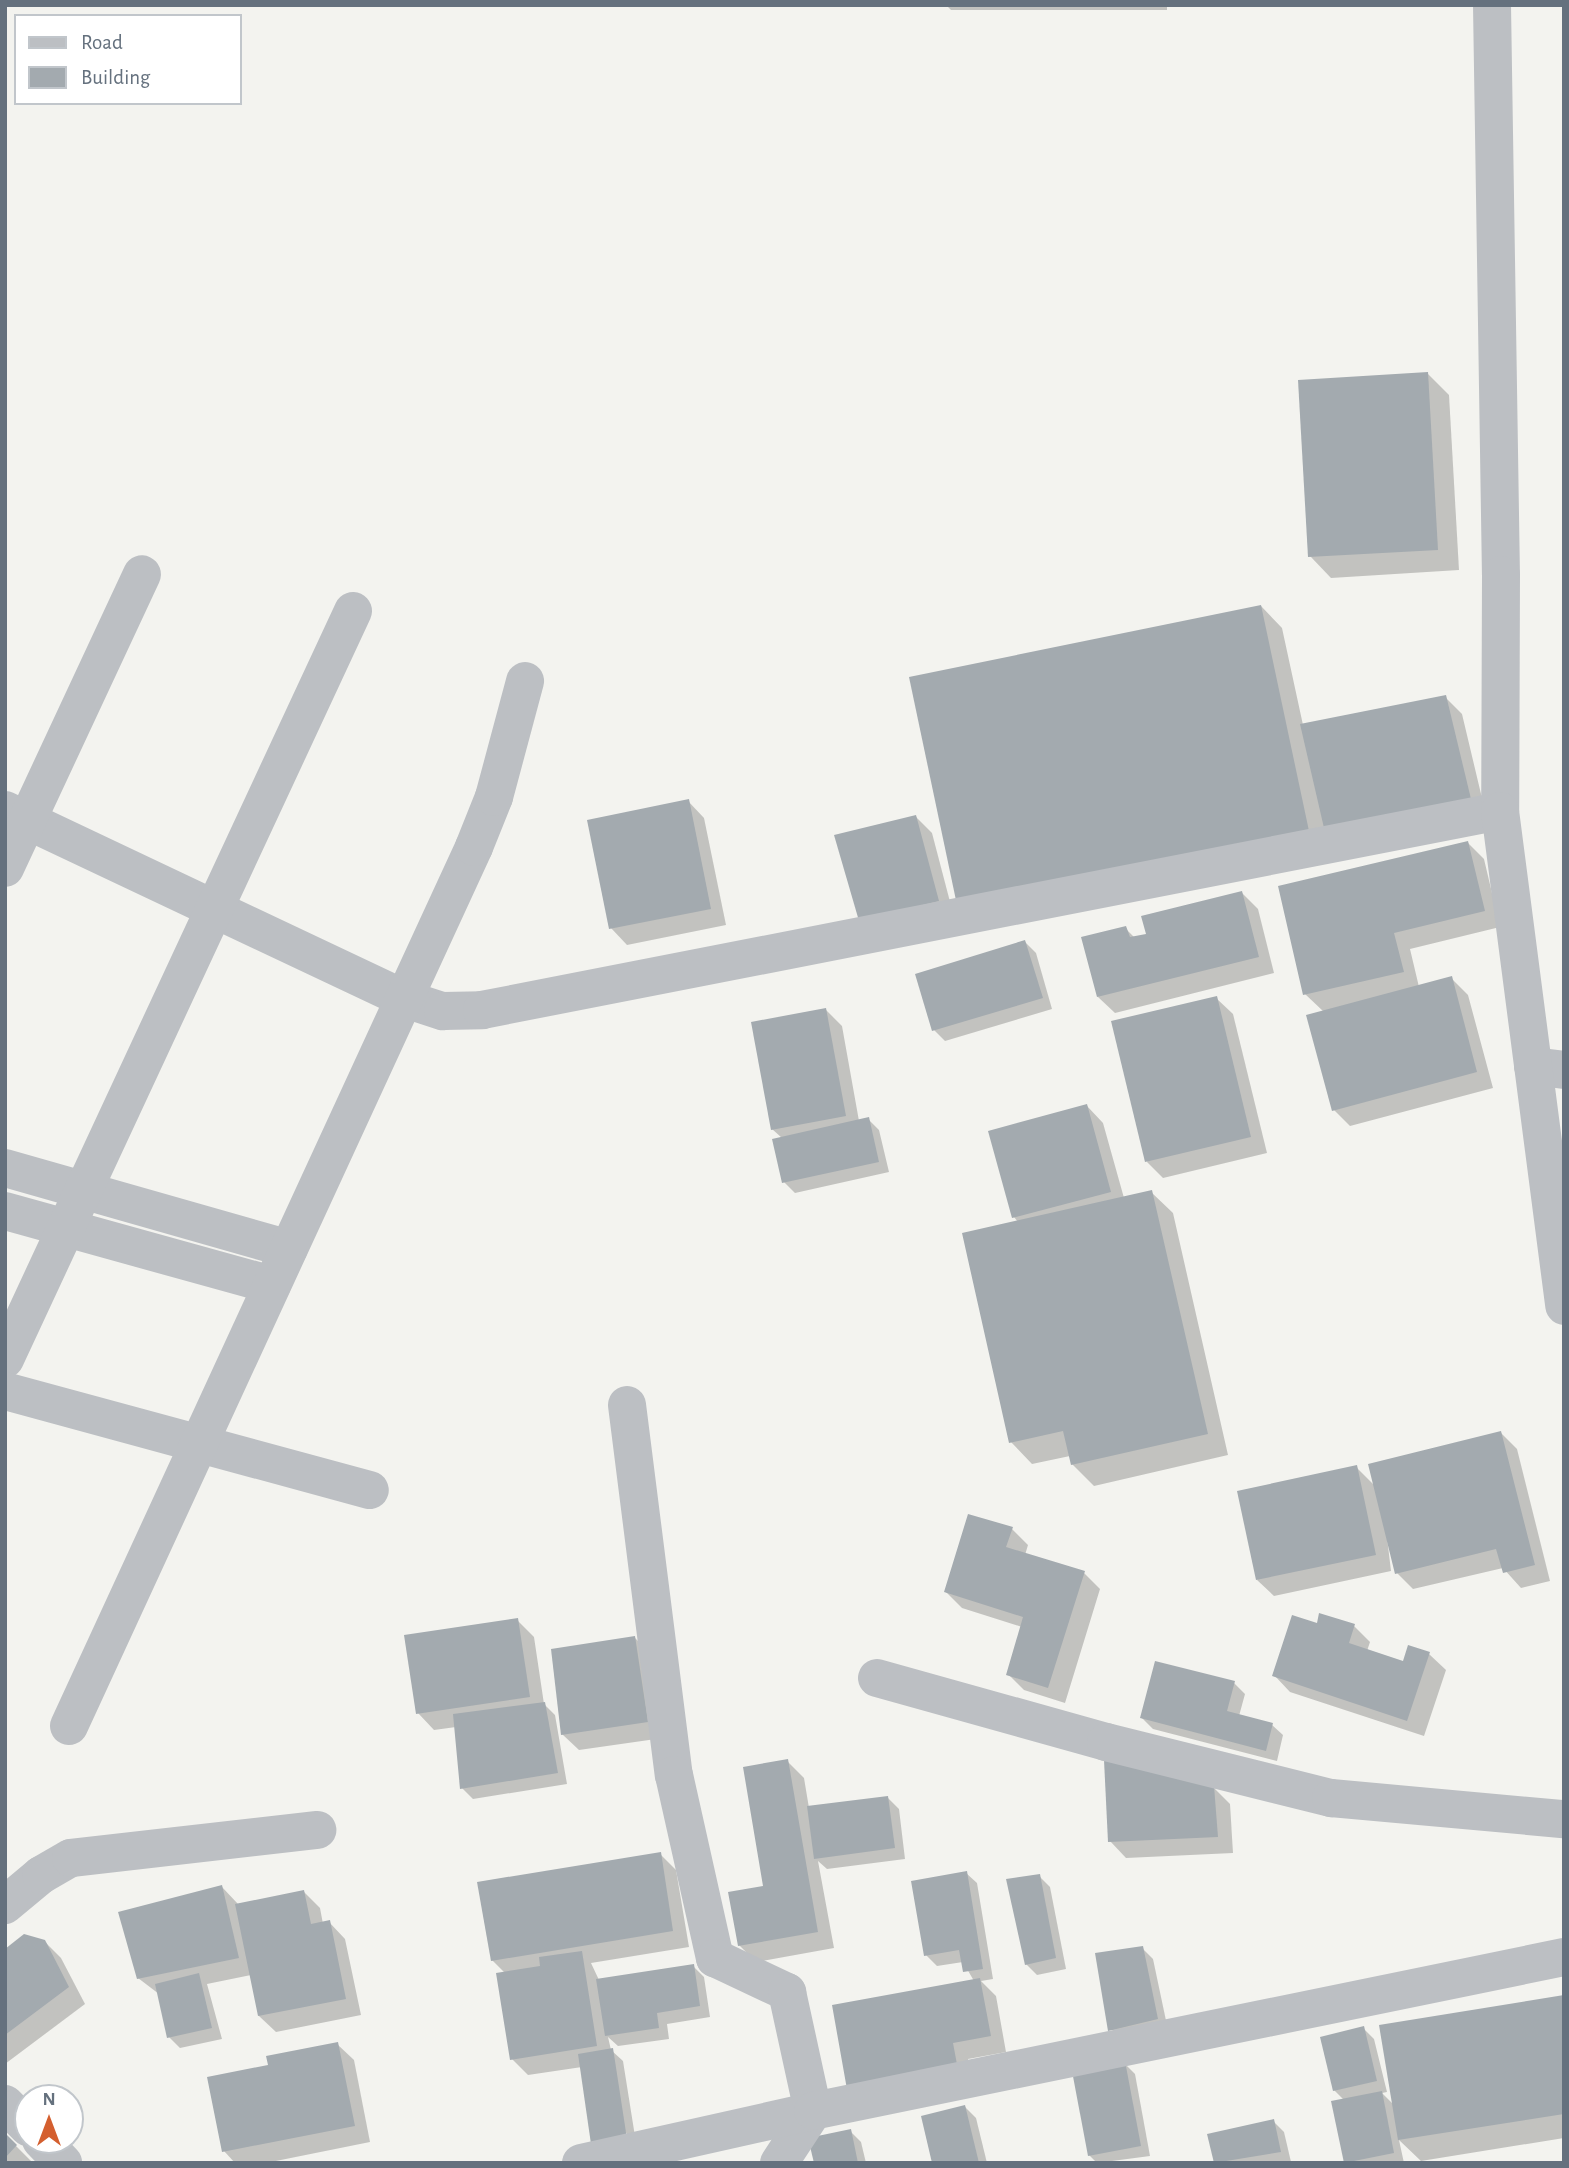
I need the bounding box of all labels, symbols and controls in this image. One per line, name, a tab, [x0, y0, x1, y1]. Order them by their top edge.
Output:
legend	[14, 14, 242, 105]
text: Road	[81, 32, 123, 53]
text: Building	[81, 67, 150, 88]
north arrow	[14, 2084, 84, 2154]
text: N	[42, 2090, 56, 2109]

